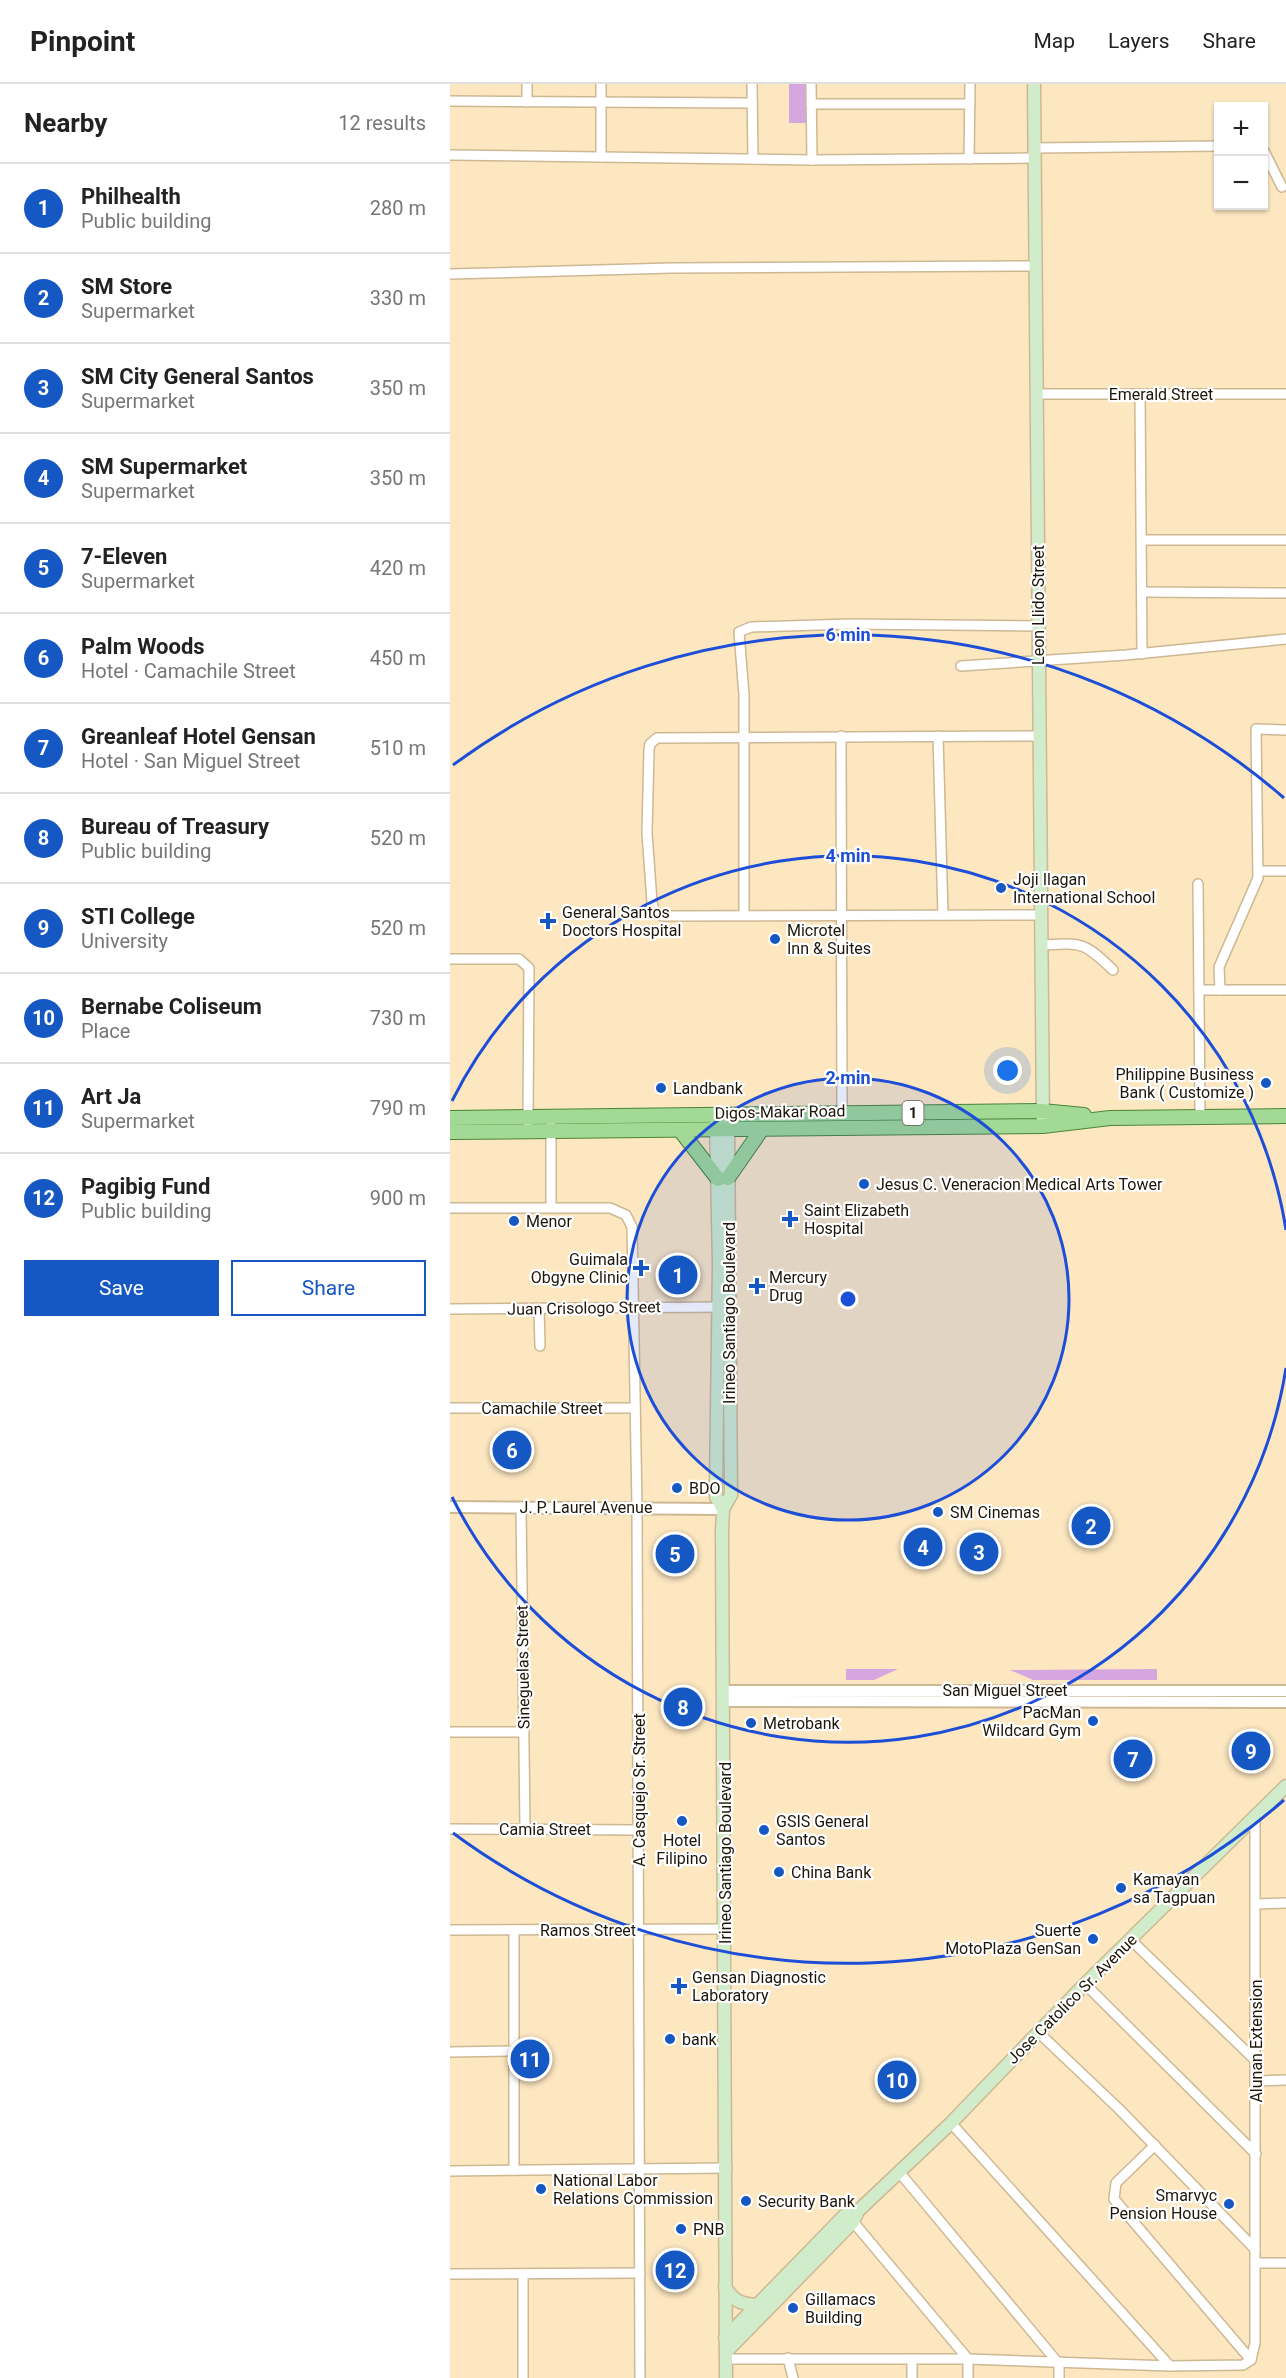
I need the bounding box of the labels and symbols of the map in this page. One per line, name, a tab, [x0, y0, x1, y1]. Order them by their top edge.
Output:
street label: Emerald Street	[1109, 385, 1213, 404]
street label: Leon Llido Street	[1029, 545, 1048, 665]
text: 6 min	[825, 624, 871, 645]
text: 4 min	[825, 845, 871, 866]
place label: Joji Ilagan International School	[1013, 870, 1155, 907]
marker: Joji Ilagan International School	[994, 881, 1008, 895]
place label: General Santos Doctors Hospital	[562, 903, 681, 940]
marker: General Santos Doctors Hospital	[539, 912, 557, 930]
place label: Microtel Inn & Suites	[787, 921, 871, 958]
marker: Microtel Inn & Suites	[768, 932, 782, 946]
your location	[993, 1056, 1022, 1085]
place label: Philippine Business Bank ( Customize )	[1116, 1065, 1254, 1102]
text: 2 min	[825, 1067, 871, 1088]
marker: Philippine Business Bank ( Customize )	[1259, 1076, 1273, 1090]
place label: Landbank	[673, 1079, 744, 1098]
marker: Landbank	[654, 1081, 668, 1095]
street label: Digos-Makar Road	[714, 1101, 846, 1123]
road number: 1	[902, 1101, 924, 1125]
place label: Jesus C. Veneracion Medical Arts Tower	[876, 1175, 1163, 1194]
marker: Jesus C. Veneracion Medical Arts Tower	[857, 1177, 871, 1191]
place label: Saint Elizabeth Hospital	[804, 1201, 909, 1238]
marker: Saint Elizabeth Hospital	[781, 1210, 799, 1228]
place label: Menor	[526, 1212, 572, 1231]
marker: Menor	[507, 1214, 521, 1228]
street label: Irineo Santiago Boulevard	[720, 1222, 739, 1404]
place label: Guimala Obgyne Clinic	[531, 1250, 628, 1287]
pin: 1	[658, 1252, 698, 1298]
marker: Guimala Obgyne Clinic	[632, 1259, 650, 1277]
place label: Mercury Drug	[769, 1268, 827, 1305]
marker: Mercury Drug	[750, 1279, 764, 1293]
centre of rings	[838, 1289, 858, 1309]
street label: Juan Crisologo Street	[507, 1297, 661, 1319]
street label: Camachile Street	[481, 1399, 603, 1418]
pin: 6	[492, 1428, 532, 1472]
place label: BDO	[689, 1479, 720, 1498]
marker: BDO	[670, 1481, 684, 1495]
street label: J. P. Laurel Avenue	[520, 1498, 652, 1517]
place label: SM Cinemas	[950, 1503, 1040, 1522]
pin: 2	[1072, 1504, 1110, 1548]
marker: SM Cinemas	[931, 1505, 945, 1519]
pin: 4	[904, 1524, 942, 1570]
pin: 3	[960, 1530, 998, 1574]
pin: 5	[656, 1532, 694, 1576]
street label: Sineguelas Street	[512, 1605, 534, 1729]
street label: San Miguel Street	[942, 1681, 1068, 1700]
pin: 8	[664, 1684, 702, 1730]
place label: PacMan Wildcard Gym	[982, 1703, 1081, 1740]
street label: A. Casquejo Sr. Street	[630, 1713, 649, 1867]
place label: Metrobank	[763, 1714, 841, 1733]
marker: PacMan Wildcard Gym	[1086, 1714, 1100, 1728]
marker: Metrobank	[744, 1716, 758, 1730]
pin: 9	[1232, 1728, 1270, 1774]
pin: 7	[1114, 1736, 1152, 1782]
street label: Irineo Santiago Boulevard	[716, 1762, 735, 1944]
place label: GSIS General Santos	[776, 1812, 869, 1849]
marker: Hotel Filipino	[675, 1814, 689, 1828]
street label: Camia Street	[499, 1820, 591, 1839]
marker: GSIS General Santos	[757, 1823, 771, 1837]
place label: Hotel Filipino	[656, 1831, 708, 1868]
place label: China Bank	[791, 1863, 872, 1882]
marker: China Bank	[772, 1865, 786, 1879]
place label: Kamayan sa Tagpuan	[1133, 1870, 1215, 1907]
marker: Kamayan sa Tagpuan	[1114, 1881, 1128, 1895]
street label: Ramos Street	[540, 1921, 636, 1940]
place label: Suerte MotoPlaza GenSan	[945, 1921, 1081, 1958]
street label: Jose Catolico Sr. Avenue	[1003, 1930, 1141, 2068]
marker: Suerte MotoPlaza GenSan	[1086, 1932, 1100, 1946]
place label: Gensan Diagnostic Laboratory	[692, 1968, 826, 2005]
marker: Gensan Diagnostic Laboratory	[670, 1977, 688, 1995]
street label: Alunan Extension	[1247, 1979, 1266, 2103]
place label: bank	[682, 2030, 718, 2049]
marker: bank	[663, 2032, 677, 2046]
pin: 11	[510, 2036, 550, 2082]
pin: 10	[878, 2058, 916, 2102]
place label: National Labor Relations Commission	[553, 2171, 713, 2208]
marker: National Labor Relations Commission	[534, 2182, 548, 2196]
place label: Smarvyc Pension House	[1110, 2186, 1217, 2223]
place label: Security Bank	[758, 2192, 856, 2211]
marker: Security Bank	[739, 2194, 753, 2208]
marker: Smarvyc Pension House	[1222, 2197, 1236, 2211]
place label: PNB	[693, 2220, 725, 2239]
marker: PNB	[674, 2222, 688, 2236]
pin: 12	[656, 2248, 694, 2292]
place label: Gillamacs Building	[805, 2290, 876, 2327]
marker: Gillamacs Building	[786, 2301, 800, 2315]

